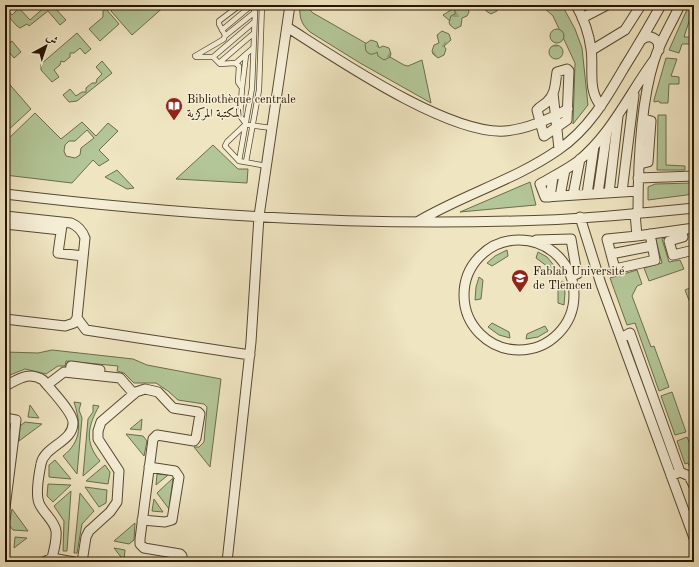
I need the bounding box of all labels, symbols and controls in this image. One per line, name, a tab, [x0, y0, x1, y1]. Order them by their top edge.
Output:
north arrow	[26, 26, 66, 66]
text: ش	[44, 32, 59, 47]
place label: Bibliothèque centrale المكتبة المركزية	[187, 94, 296, 121]
library icon: Bibliothèque centrale المكتبة المركزية	[164, 96, 184, 121]
place label: Fablab Université de Tlemcen	[533, 266, 625, 292]
school or university icon: Fablab Université de Tlemcen	[510, 268, 530, 293]

